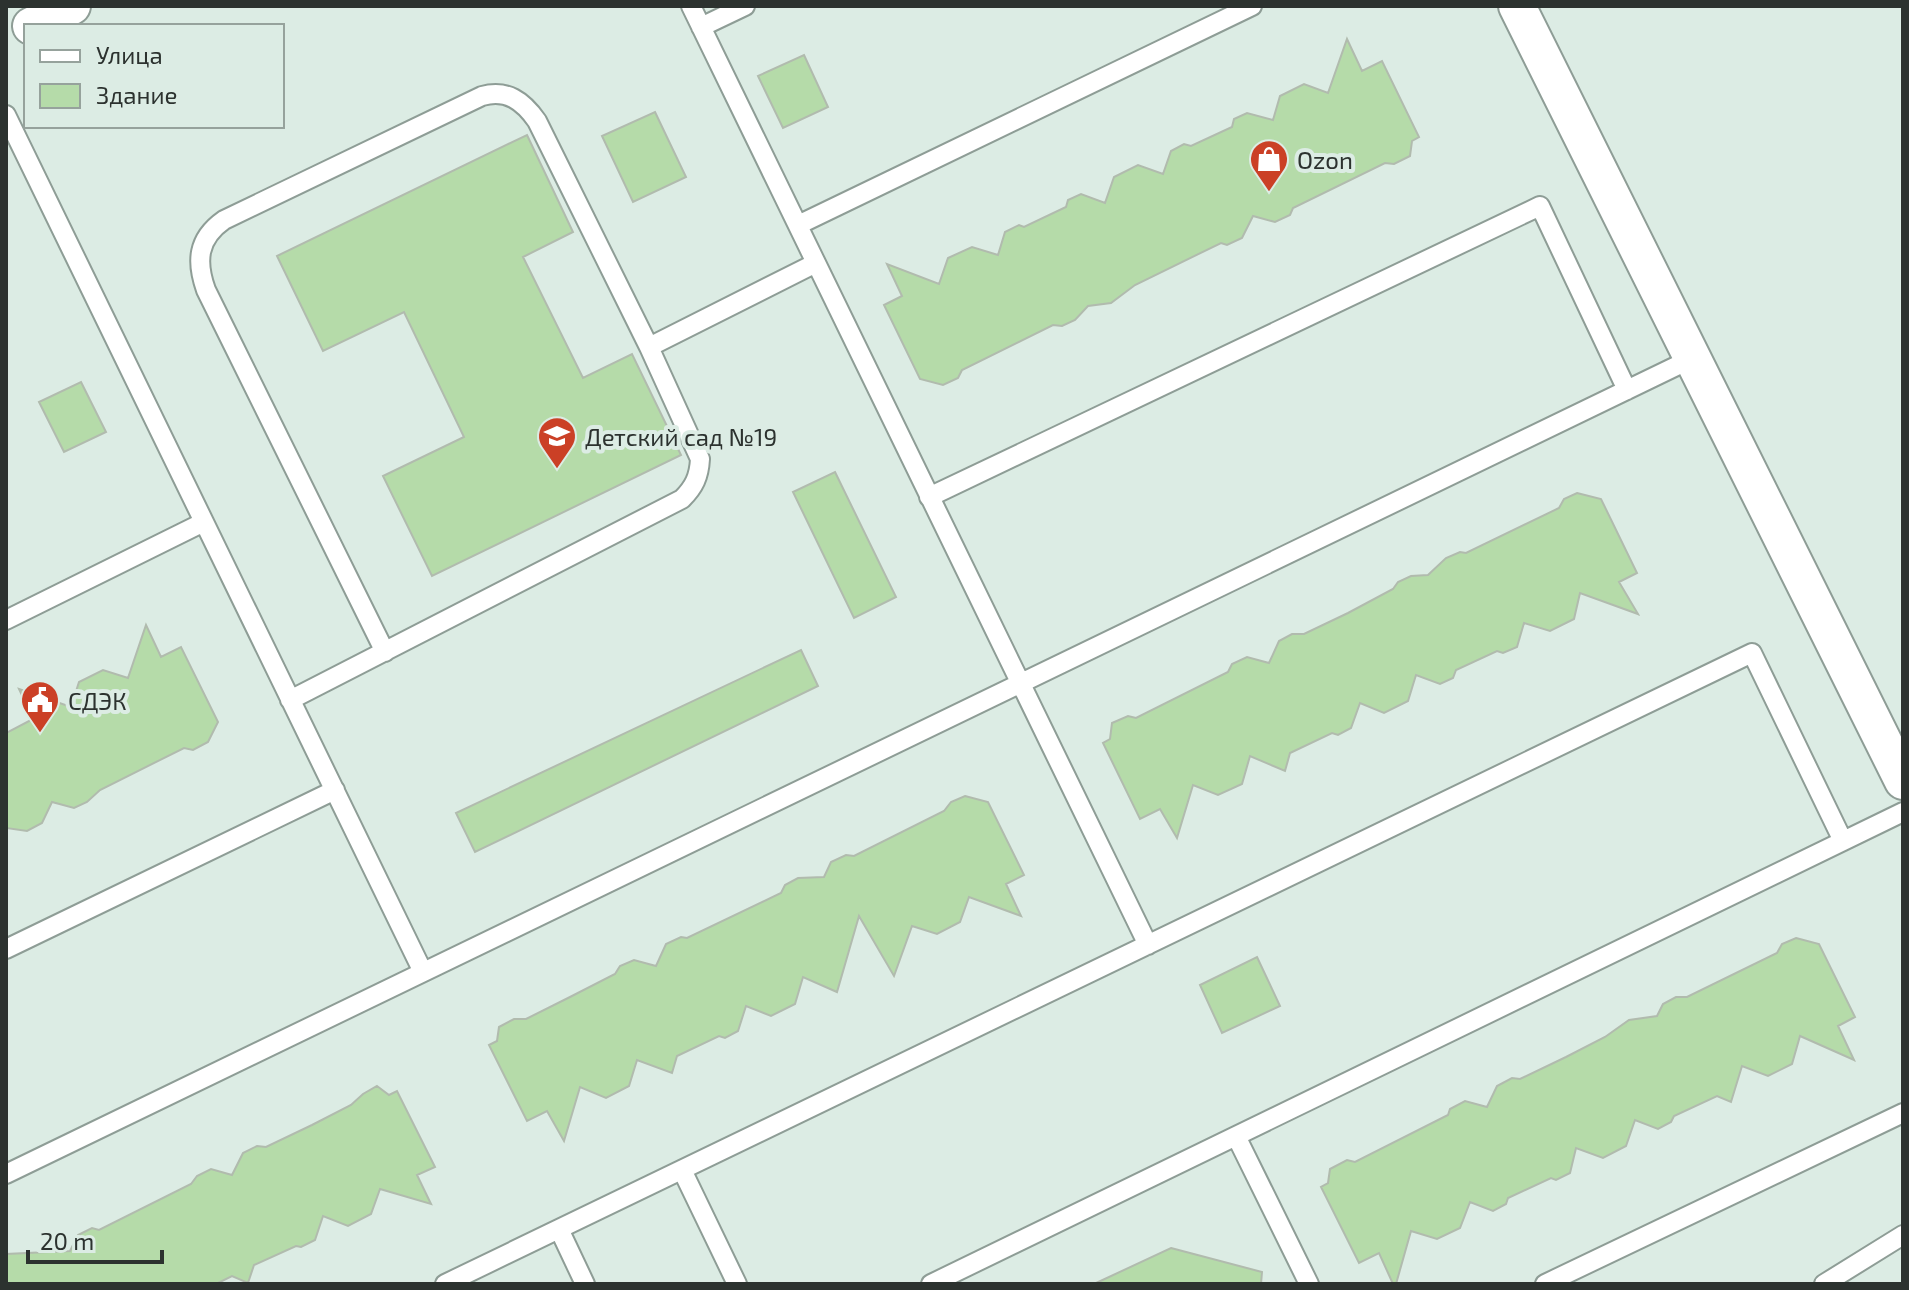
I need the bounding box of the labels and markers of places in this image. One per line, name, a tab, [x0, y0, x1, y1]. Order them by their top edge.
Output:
shop icon: Ozon	[1248, 138, 1290, 193]
place label: Ozon	[1297, 145, 1353, 174]
school or university icon: Детский сад №19	[536, 415, 578, 470]
place label: Детский сад №19	[585, 422, 777, 451]
public building icon: СДЭК	[19, 679, 61, 734]
place label: СДЭК	[68, 686, 127, 715]

